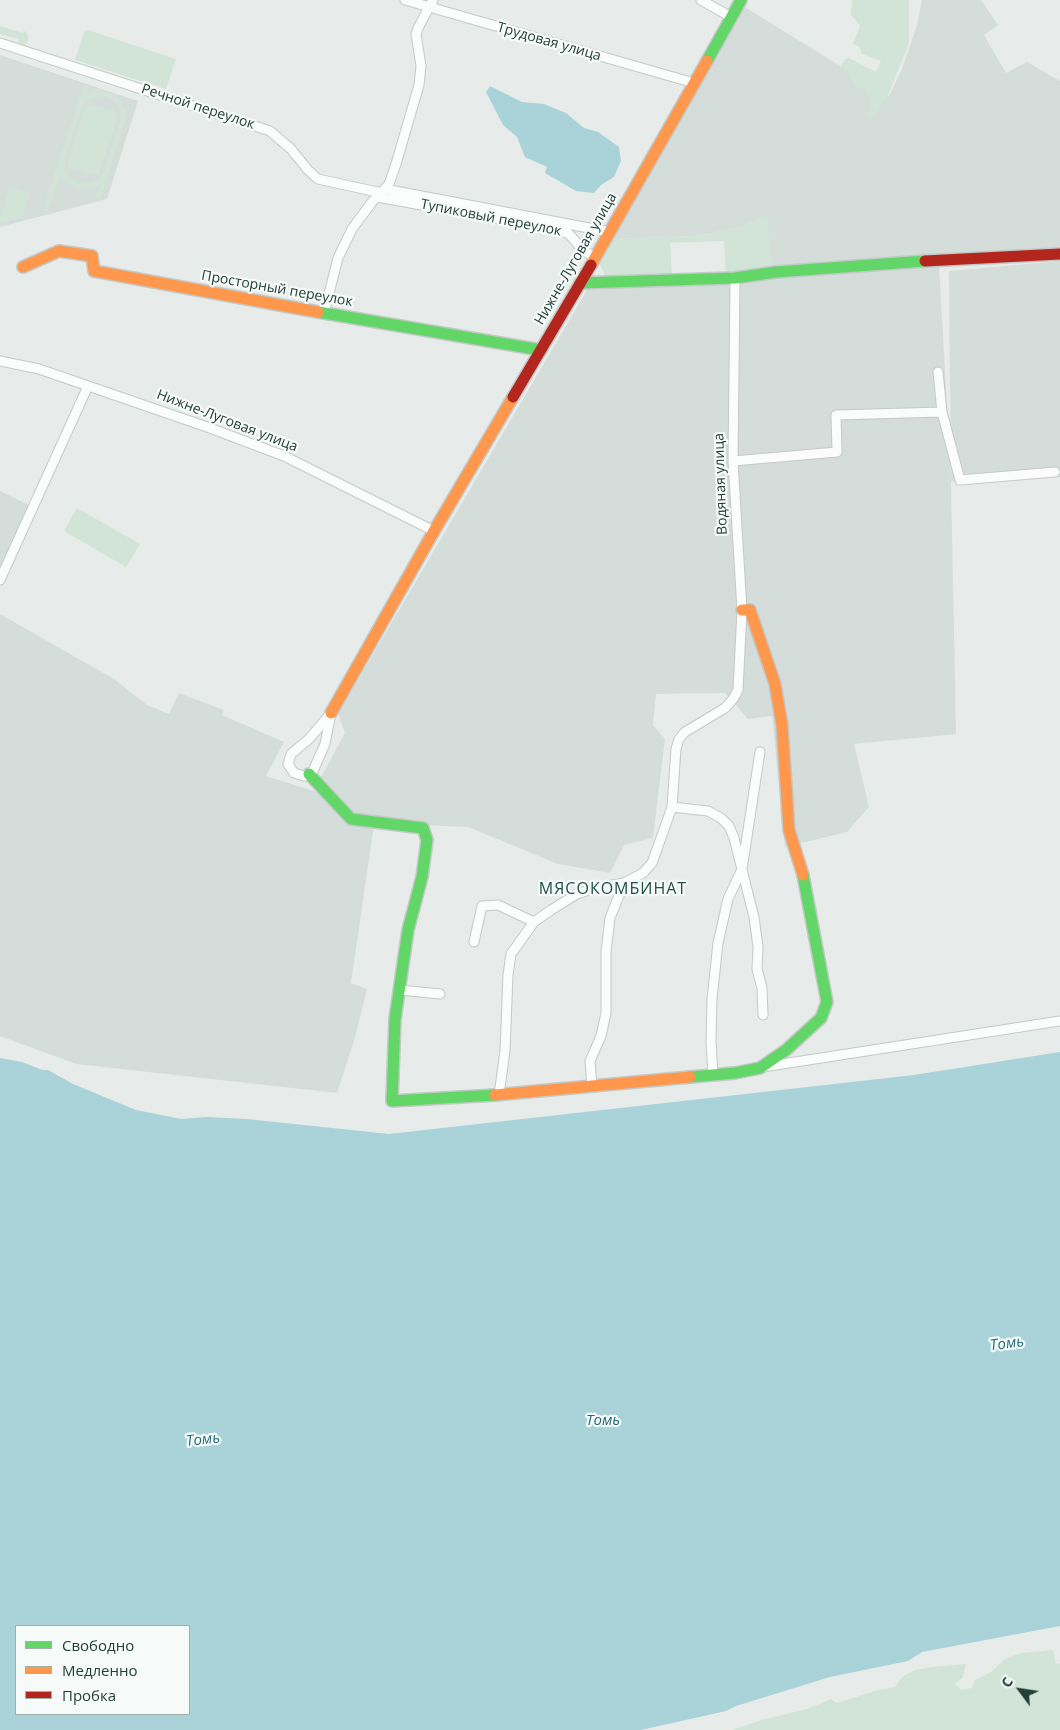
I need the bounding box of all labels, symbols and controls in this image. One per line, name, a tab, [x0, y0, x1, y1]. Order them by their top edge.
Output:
street label: Трудовая улица	[495, 19, 603, 65]
street label: Речной переулок	[139, 81, 257, 133]
street label: Нижне-Луговая улица	[531, 190, 621, 328]
street label: Тупиковый переулок	[419, 196, 563, 240]
street label: Просторный переулок	[200, 267, 354, 311]
street label: Нижне-Луговая улица	[154, 386, 300, 456]
street label: Водяная улица	[711, 433, 731, 535]
district label: МЯСОКОМБИНАТ	[537, 879, 689, 899]
water label: Томь	[989, 1333, 1025, 1355]
water label: Томь	[586, 1412, 620, 1430]
water label: Томь	[185, 1429, 221, 1451]
legend	[15, 1625, 190, 1715]
text: Свободно	[62, 1635, 134, 1655]
text: Медленно	[62, 1660, 138, 1680]
north arrow	[995, 1665, 1045, 1715]
text: С	[996, 1673, 1017, 1691]
text: Пробка	[62, 1685, 116, 1705]

